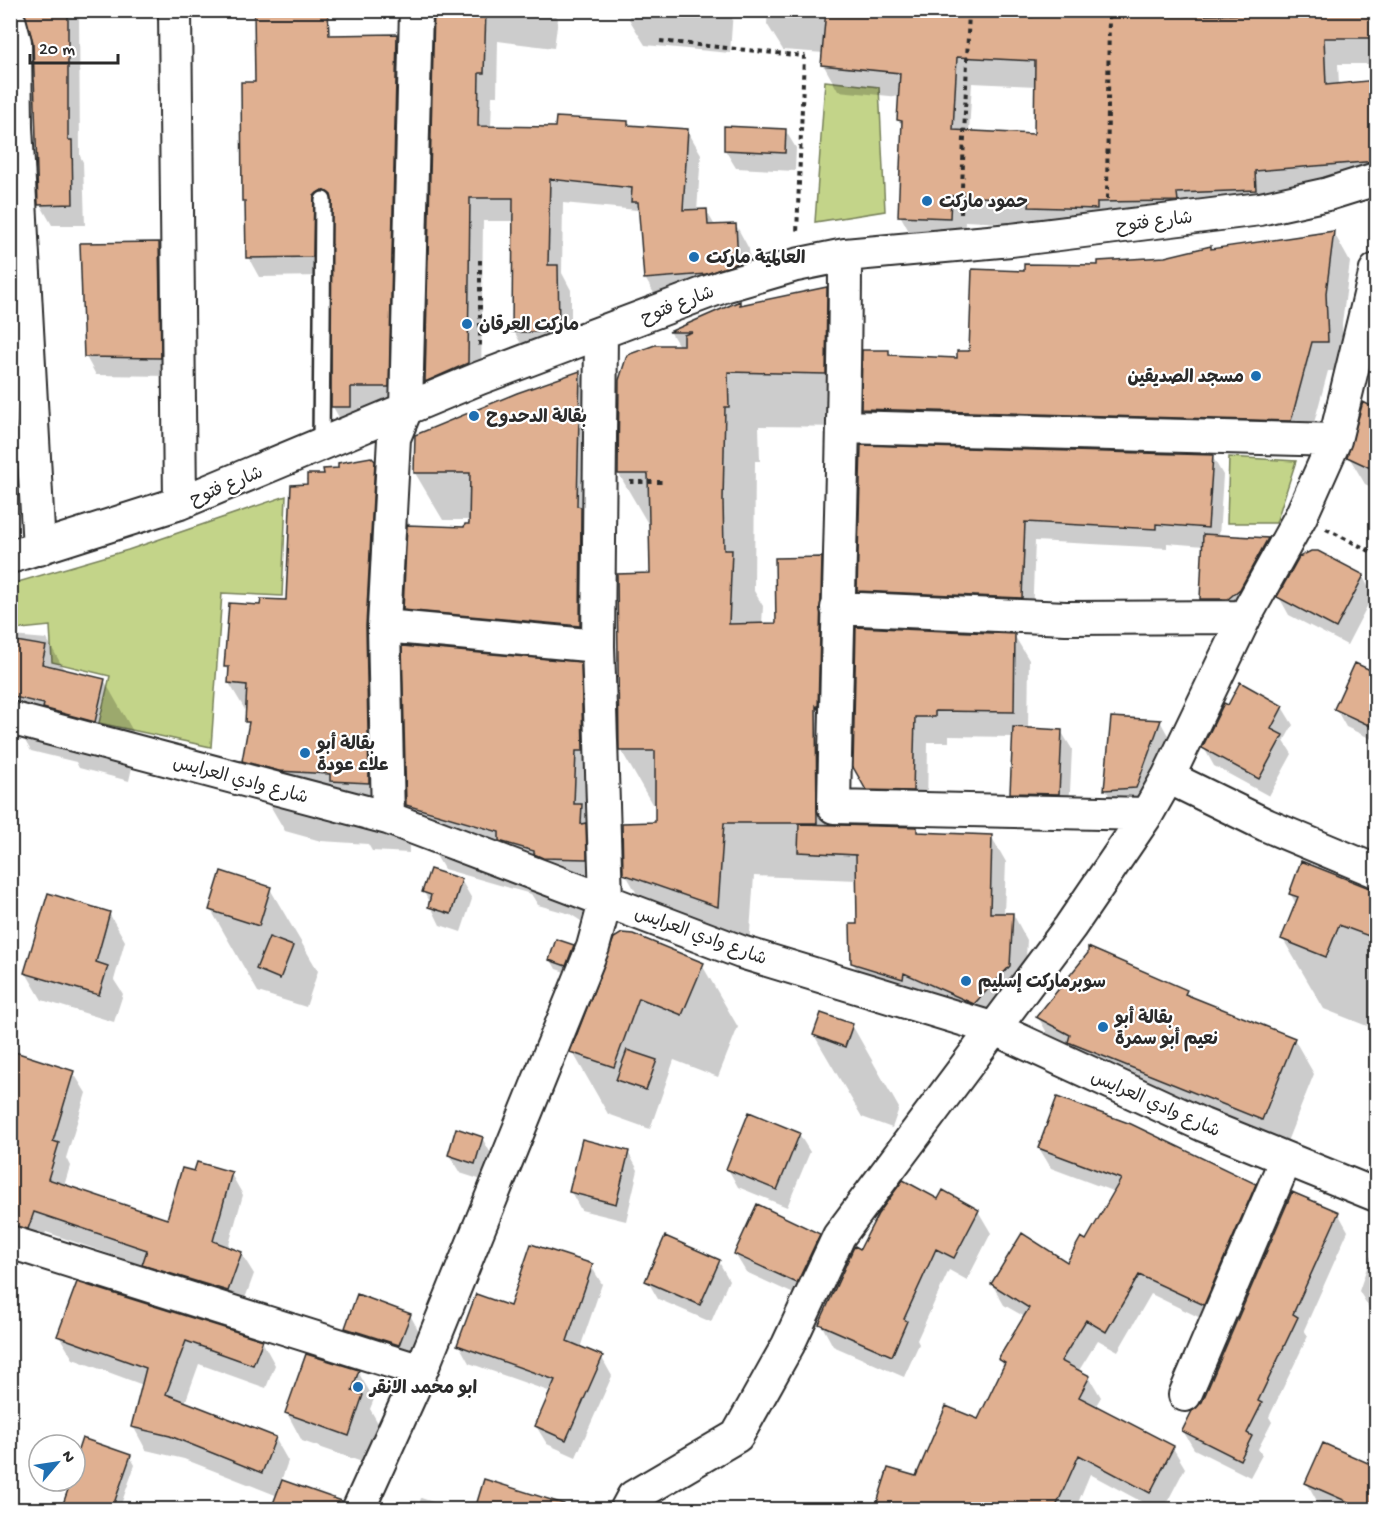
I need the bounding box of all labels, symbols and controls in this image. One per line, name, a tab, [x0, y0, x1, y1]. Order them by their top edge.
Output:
scale bar	[30, 27, 118, 65]
text: 20 m	[39, 40, 75, 61]
place label: حمود ماركت	[939, 193, 1028, 214]
marker: حمود ماركت	[920, 194, 934, 208]
street label: شارع فتوح	[1115, 208, 1194, 239]
place label: العالمية ماركت	[706, 248, 805, 270]
marker: العالمية ماركت	[687, 250, 701, 264]
street label: شارع فتوح	[638, 283, 718, 330]
place label: ماركت العرقان	[479, 314, 579, 337]
marker: ماركت العرقان	[460, 317, 474, 331]
place label: مسجد الصديقين	[1127, 368, 1244, 389]
marker: مسجد الصديقين	[1249, 369, 1263, 383]
place label: بقالة الدحدوح	[486, 407, 587, 429]
marker: بقالة الدحدوح	[467, 409, 481, 423]
street label: شارع فتوح	[187, 463, 267, 511]
place label: بقالة أبو علاء عودة	[315, 732, 389, 777]
marker: بقالة أبو علاء عودة	[298, 746, 312, 760]
street label: شارع وادي العرايس	[171, 753, 310, 810]
street label: شارع وادي العرايس	[631, 904, 769, 971]
place label: سوبرماركت إسليم	[978, 972, 1106, 995]
marker: سوبرماركت إسليم	[959, 974, 973, 988]
place label: بقالة أبو نعيم أبو سمرة	[1113, 1006, 1218, 1052]
marker: بقالة أبو نعيم أبو سمرة	[1096, 1020, 1110, 1034]
street label: شارع وادي العرايس	[1087, 1067, 1223, 1143]
place label: ابو محمد الانقر	[368, 1379, 477, 1400]
marker: ابو محمد الانقر	[351, 1380, 365, 1394]
north arrow	[27, 1433, 87, 1493]
text: N	[56, 1448, 78, 1467]

